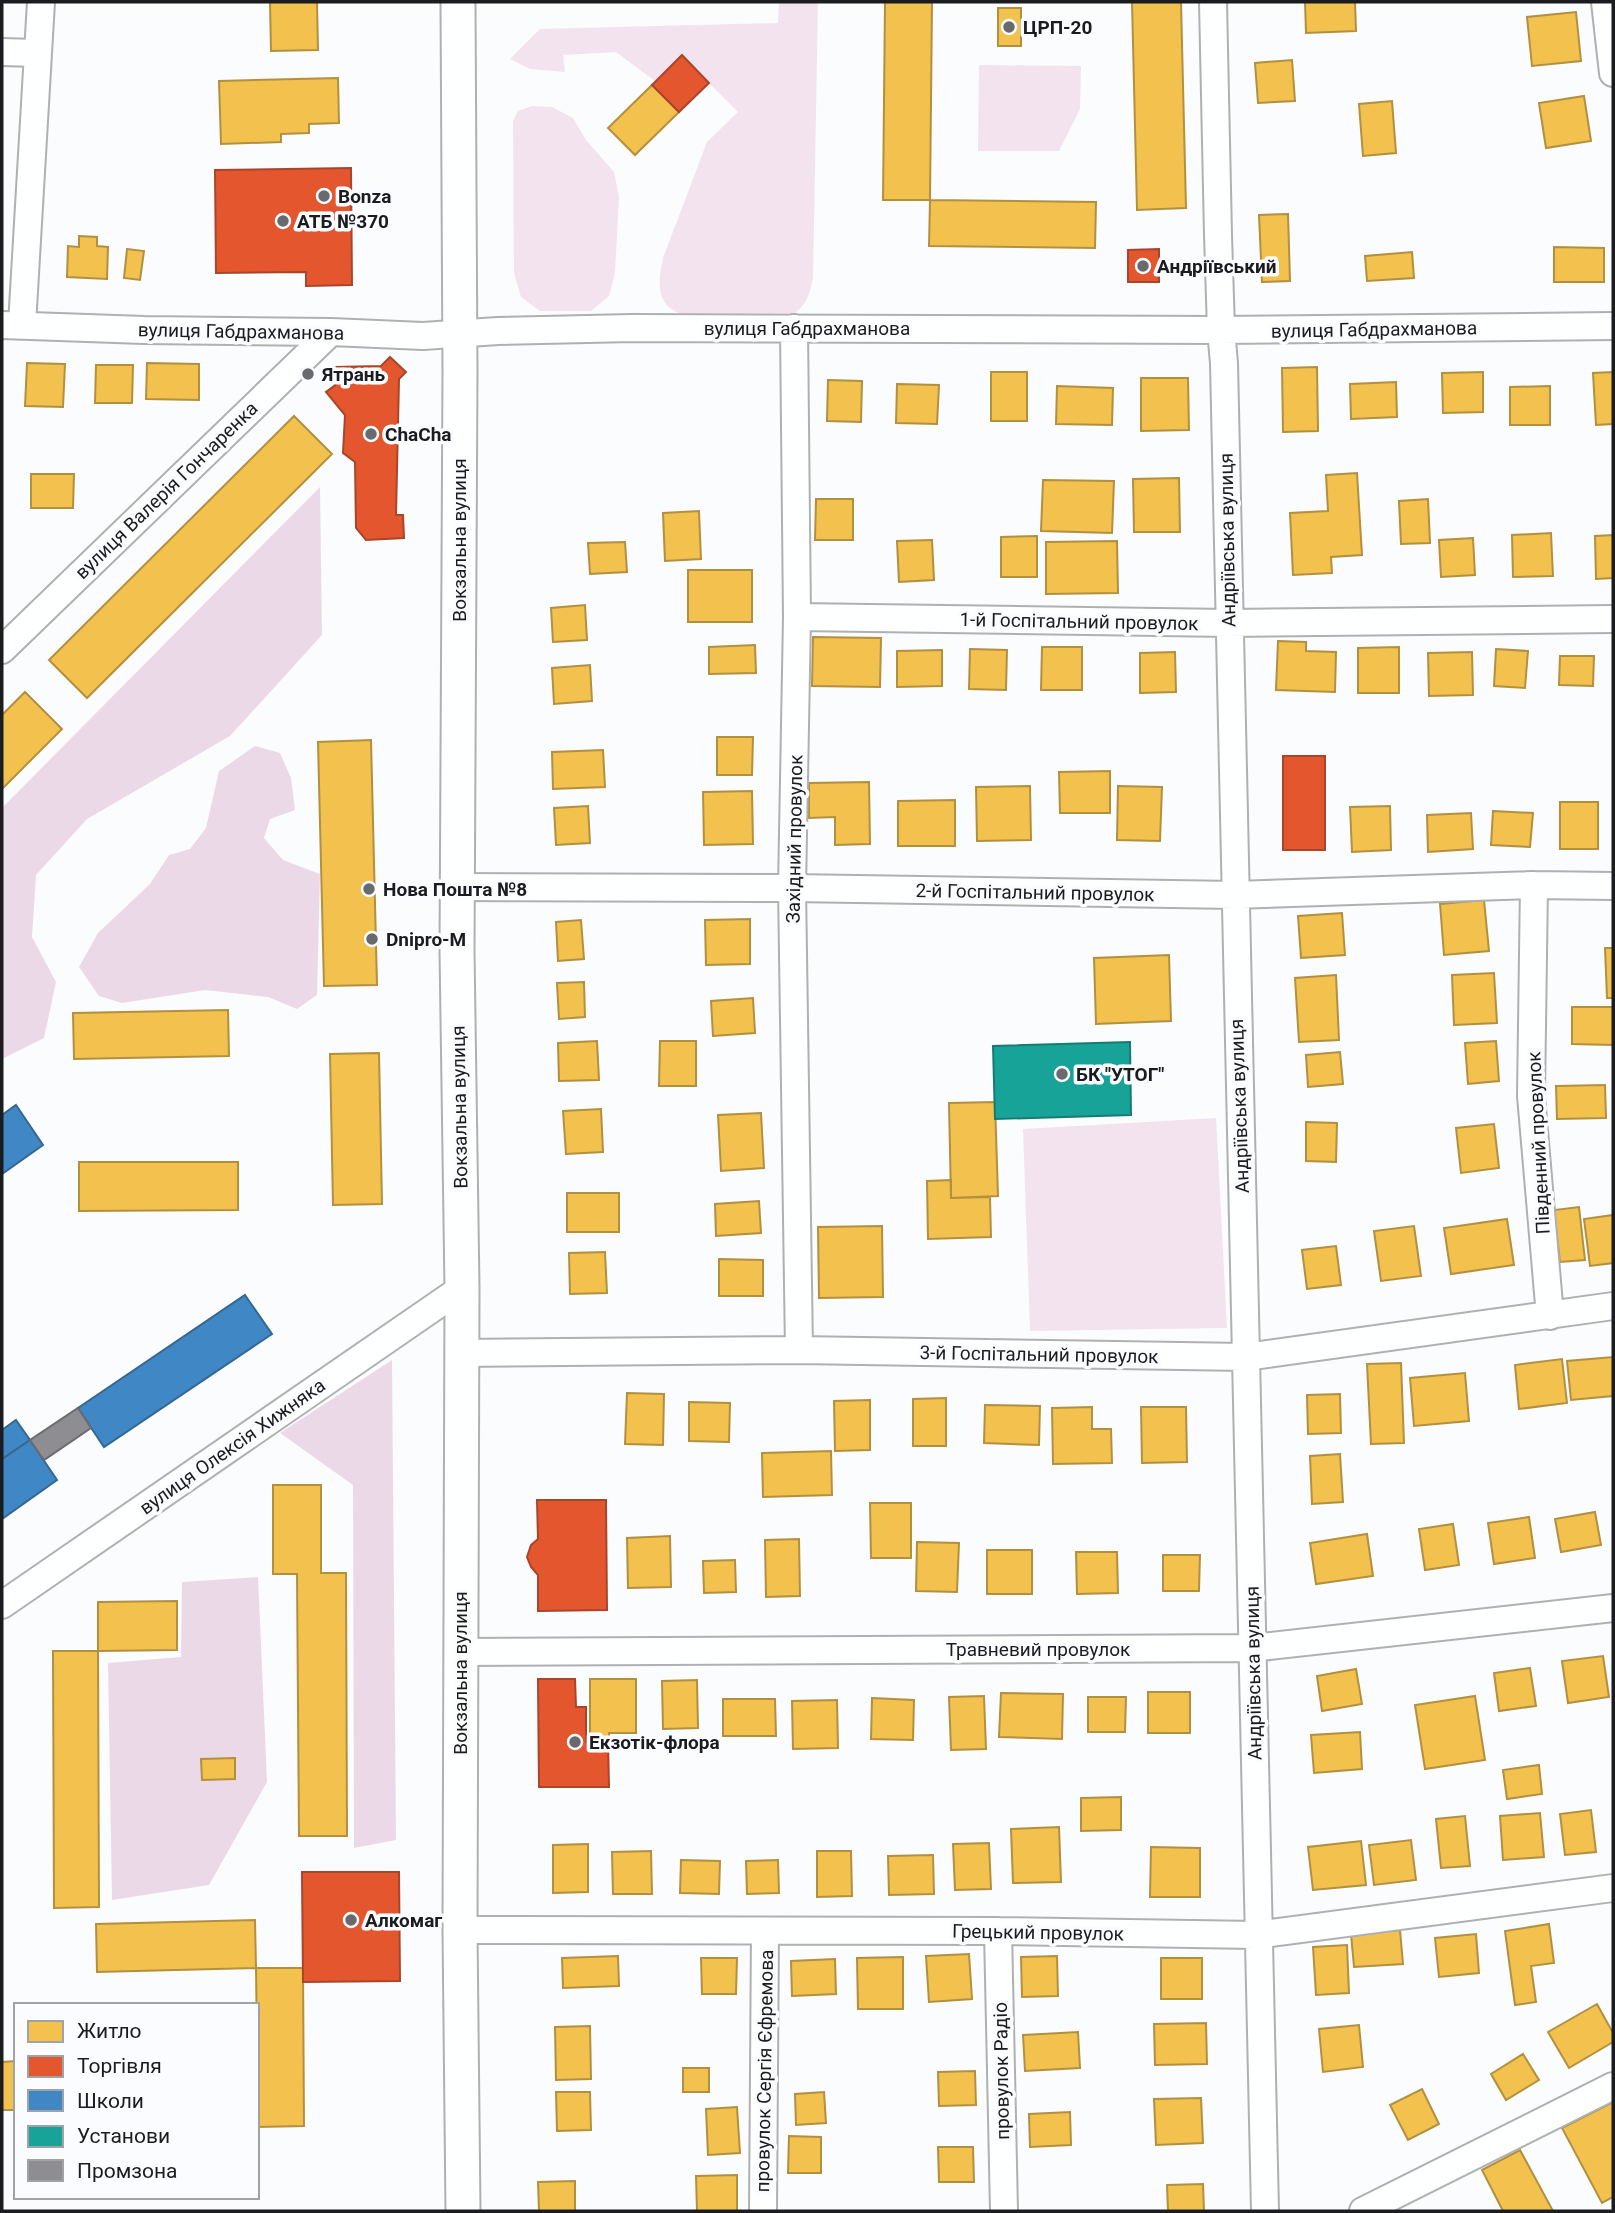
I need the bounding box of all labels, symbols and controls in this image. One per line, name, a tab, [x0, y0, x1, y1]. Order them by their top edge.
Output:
place label: ЦРП-20	[1023, 16, 1092, 39]
marker: ЦРП-20	[1001, 19, 1017, 35]
place label: Bonza	[338, 185, 391, 208]
marker: Bonza	[316, 188, 332, 204]
place label: АТБ №370	[297, 210, 389, 233]
marker: АТБ №370	[275, 213, 291, 229]
place label: Андріївський	[1157, 255, 1276, 278]
marker: Андріївський	[1135, 258, 1151, 274]
street label: вулиця Габдрахманова	[1271, 316, 1477, 343]
street label: вулиця Габдрахманова	[704, 317, 910, 340]
street label: вулиця Габдрахманова	[138, 318, 344, 345]
place label: Ятрань	[321, 363, 386, 386]
marker: Ятрань	[300, 366, 316, 382]
street label: вулиця Валерія Гончаренка	[70, 397, 262, 584]
place label: ChaCha	[385, 423, 451, 446]
marker: ChaCha	[363, 426, 379, 442]
street label: Андріївська вулиця	[1214, 453, 1241, 627]
street label: Вокзальна вулиця	[448, 458, 471, 622]
street label: 1-й Госпітальний провулок	[959, 608, 1199, 635]
street label: Західний провулок	[782, 754, 807, 924]
place label: Нова Пошта №8	[383, 878, 527, 901]
street label: 2-й Госпітальний провулок	[915, 879, 1155, 906]
marker: Нова Пошта №8	[361, 881, 377, 897]
place label: Dnipro-M	[386, 928, 466, 951]
marker: Dnipro-M	[364, 931, 380, 947]
street label: Андріївська вулиця	[1225, 1018, 1254, 1194]
street label: Вокзальна вулиця	[447, 1025, 472, 1189]
street label: Південний провулок	[1522, 1050, 1555, 1235]
place label: БК "УТОГ"	[1076, 1063, 1164, 1086]
marker: БК "УТОГ"	[1054, 1066, 1070, 1082]
street label: 3-й Госпітальний провулок	[919, 1341, 1159, 1368]
street label: вулиця Олексія Хижняка	[135, 1374, 329, 1519]
street label: Андріївська вулиця	[1240, 1586, 1267, 1760]
street label: Вокзальна вулиця	[449, 1591, 472, 1755]
street label: Травневий провулок	[946, 1638, 1131, 1661]
place label: Екзотік-флора	[589, 1731, 720, 1754]
marker: Екзотік-флора	[567, 1734, 583, 1750]
place label: Алкомаг	[365, 1909, 442, 1932]
marker: Алкомаг	[343, 1912, 359, 1928]
street label: Грецький провулок	[952, 1920, 1125, 1946]
street label: провулок Сергія Єфремова	[751, 1949, 778, 2193]
street label: провулок Радіо	[989, 2002, 1014, 2140]
legend	[14, 2003, 259, 2199]
text: Житло	[77, 2019, 142, 2043]
text: Торгівля	[77, 2054, 162, 2078]
text: Школи	[77, 2089, 144, 2113]
text: Установи	[77, 2124, 170, 2148]
text: Промзона	[77, 2159, 178, 2183]

